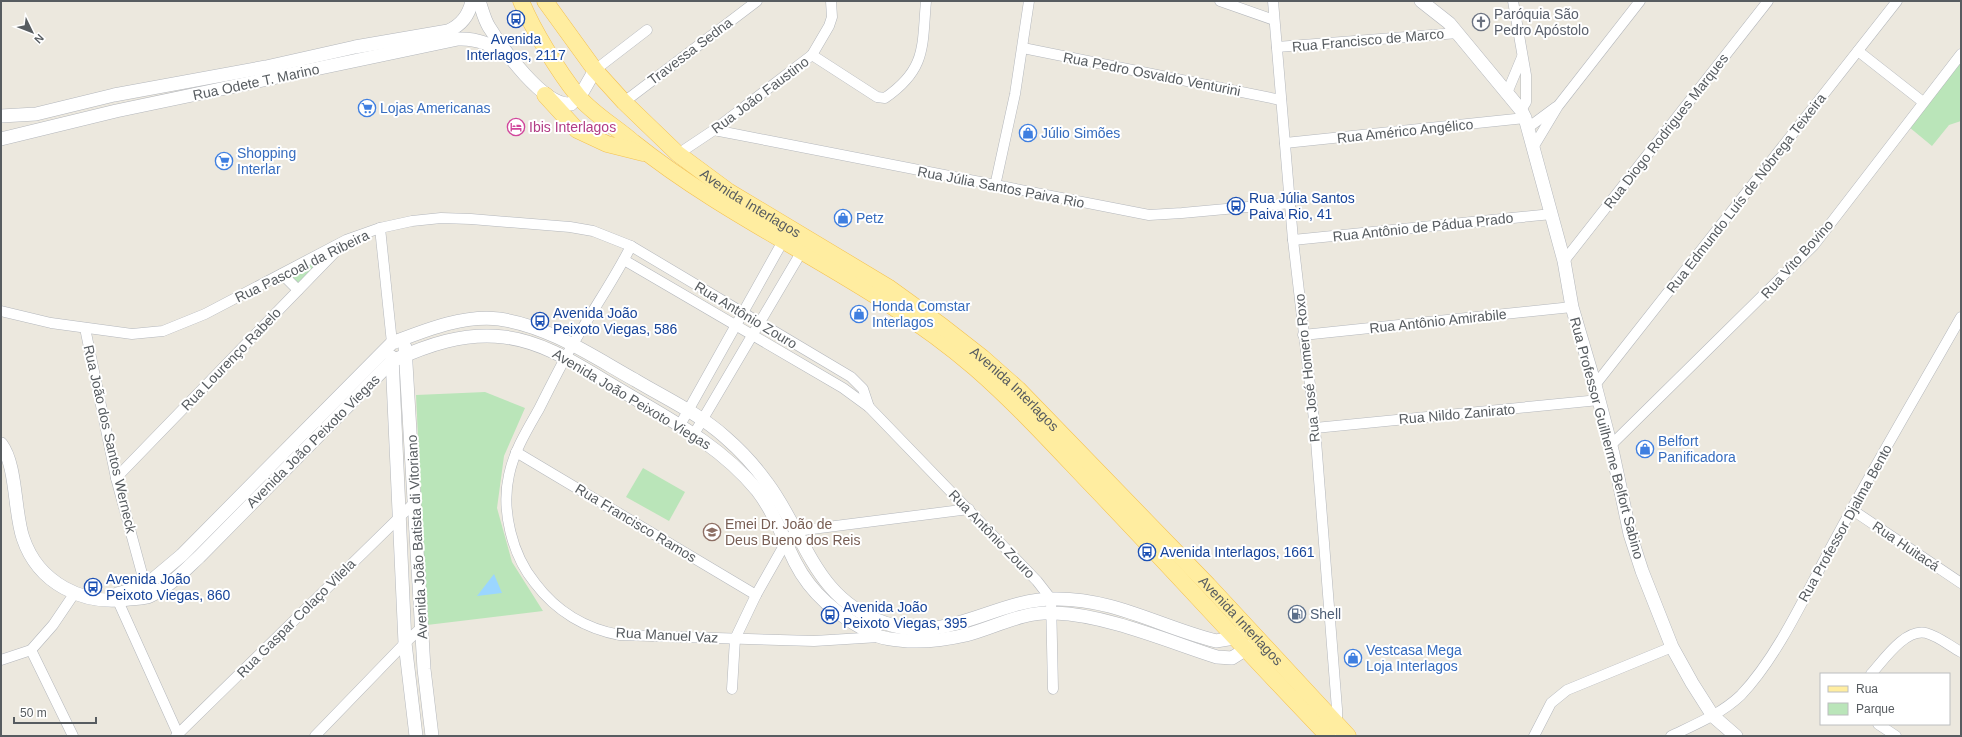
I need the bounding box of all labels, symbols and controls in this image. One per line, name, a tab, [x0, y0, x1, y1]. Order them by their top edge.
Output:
place label: Paróquia São Pedro Apóstolo	[1494, 6, 1589, 38]
bus stop icon: Avenida Interlagos, 2117	[506, 9, 526, 29]
north arrow	[12, 12, 52, 52]
church icon: Paróquia São Pedro Apóstolo	[1471, 12, 1491, 32]
street label: Travessa Sedna	[645, 14, 735, 88]
street label: Rua Francisco de Marco	[1291, 25, 1445, 55]
place label: Avenida Interlagos, 2117	[466, 31, 566, 63]
text: N	[32, 32, 46, 46]
street label: Rua Pedro Osvaldo Venturini	[1062, 49, 1242, 99]
street label: Rua Diogo Rodrigues Marques	[1601, 50, 1731, 212]
street label: Rua João Faustino	[708, 53, 812, 137]
street label: Rua Odete T. Marino	[191, 61, 321, 103]
street label: Rua Edmundo Luís de Nóbrega Teixeira	[1663, 90, 1829, 296]
supermarket icon: Lojas Americanas	[357, 98, 377, 118]
place label: Lojas Americanas	[380, 100, 491, 116]
street label: Rua Américo Angélico	[1336, 116, 1474, 146]
hotel icon: Ibis Interlagos	[506, 117, 526, 137]
place label: Ibis Interlagos	[529, 119, 616, 135]
shop icon: Júlio Simões	[1018, 123, 1038, 143]
place label: Júlio Simões	[1041, 125, 1120, 141]
place label: Shopping Interlar	[237, 145, 296, 177]
supermarket icon: Shopping Interlar	[214, 151, 234, 171]
street label: Rua Júlia Santos Paiva Rio	[916, 163, 1086, 211]
street label: Avenida Interlagos	[697, 165, 804, 241]
place label: Rua Júlia Santos Paiva Rio, 41	[1249, 190, 1355, 222]
bus stop icon: Rua Júlia Santos Paiva Rio, 41	[1226, 196, 1246, 216]
shop icon: Petz	[833, 208, 853, 228]
place label: Petz	[856, 210, 884, 226]
street label: Rua Antônio de Pádua Prado	[1332, 210, 1514, 244]
street label: Rua Vito Bovino	[1758, 216, 1837, 302]
street label: Rua Pascoal da Ribeira	[232, 226, 372, 305]
street label: Rua Antônio Zouro	[692, 278, 800, 352]
street label: Rua José Homero Roxo	[1291, 293, 1323, 443]
place label: Honda Comstar Interlagos	[872, 298, 970, 330]
street label: Rua Lourenço Rabelo	[178, 304, 284, 414]
shop icon: Honda Comstar Interlagos	[849, 304, 869, 324]
place label: Avenida João Peixoto Viegas, 586	[553, 305, 677, 337]
street label: Rua Antônio Amirabile	[1369, 306, 1508, 336]
bus stop icon: Avenida João Peixoto Viegas, 586	[530, 311, 550, 331]
street label: Rua Professor Guilherme Belfort Sabino	[1567, 315, 1647, 561]
street label: Rua João dos Santos Werneck	[81, 343, 140, 536]
street label: Avenida Interlagos	[967, 343, 1062, 434]
street label: Avenida João Peixoto Viegas	[550, 345, 714, 453]
street label: Avenida João Peixoto Viegas	[243, 371, 383, 511]
street label: Rua Nildo Zanirato	[1398, 401, 1516, 427]
place label: Belfort Panificadora	[1658, 433, 1736, 465]
street label: Avenida João Batista di Vitoriano	[404, 434, 430, 640]
shop icon: Belfort Panificadora	[1635, 439, 1655, 459]
street label: Rua Professor Djalma Bento	[1795, 441, 1895, 604]
street label: Rua Francisco Ramos	[573, 480, 699, 566]
street label: Rua Antônio Zouro	[946, 486, 1038, 582]
place label: Emei Dr. João de Deus Bueno dos Reis	[725, 516, 860, 548]
street label: Rua Huitacá	[1870, 518, 1943, 574]
school or university icon: Emei Dr. João de Deus Bueno dos Reis	[702, 522, 722, 542]
bus stop icon: Avenida Interlagos, 1661	[1137, 542, 1157, 562]
place label: Avenida Interlagos, 1661	[1160, 544, 1315, 560]
street label: Rua Gaspar Colaço Vilela	[233, 555, 359, 681]
place label: Avenida João Peixoto Viegas, 860	[106, 571, 230, 603]
street label: Avenida Interlagos	[1196, 573, 1286, 668]
bus stop icon: Avenida João Peixoto Viegas, 860	[83, 577, 103, 597]
place label: Avenida João Peixoto Viegas, 395	[843, 599, 967, 631]
fuel station icon: Shell	[1287, 604, 1307, 624]
bus stop icon: Avenida João Peixoto Viegas, 395	[820, 605, 840, 625]
place label: Shell	[1310, 606, 1341, 622]
street label: Rua Manuel Vaz	[615, 624, 719, 646]
place label: Vestcasa Mega Loja Interlagos	[1366, 642, 1462, 674]
shop icon: Vestcasa Mega Loja Interlagos	[1343, 648, 1363, 668]
legend	[1820, 673, 1950, 725]
text: Rua	[1856, 682, 1878, 696]
scale bar	[14, 699, 96, 725]
text: Parque	[1856, 702, 1895, 716]
text: 50 m	[20, 706, 47, 720]

